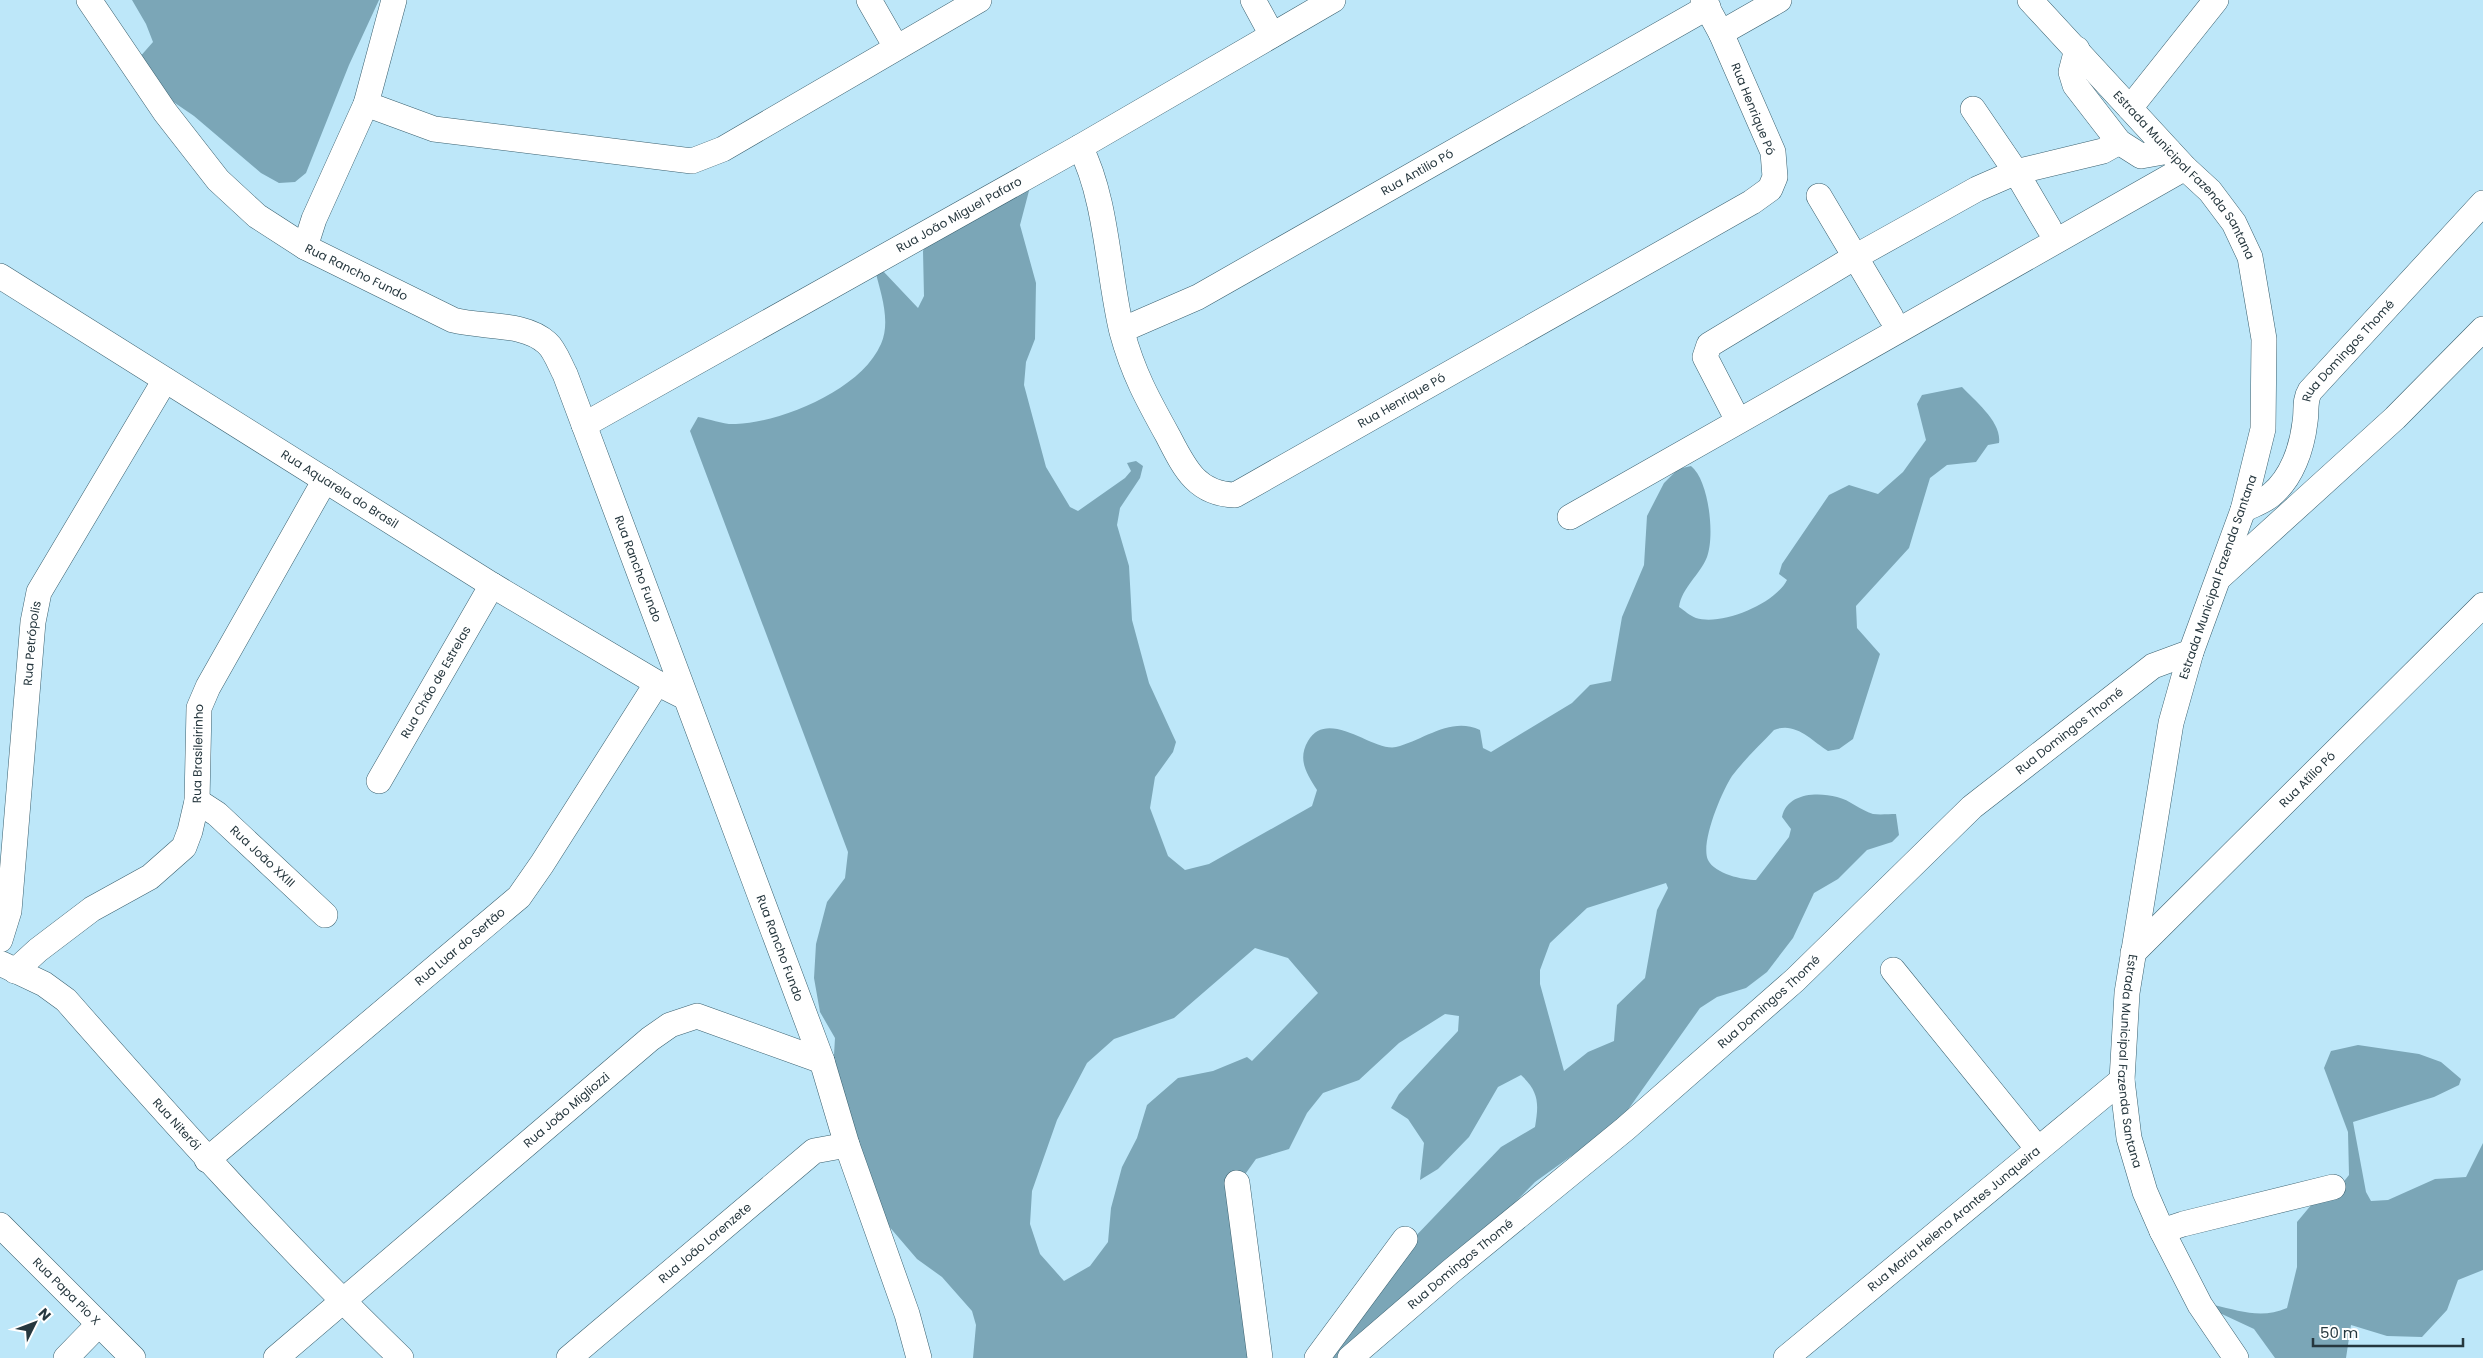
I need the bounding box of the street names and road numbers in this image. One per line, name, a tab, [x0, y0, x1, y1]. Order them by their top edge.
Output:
street label: Rua Henrique Pó	[1727, 60, 1780, 158]
street label: Estrada Municipal Fazenda Santana	[2110, 87, 2259, 262]
street label: Rua Antilio Pó	[1378, 144, 1457, 199]
street label: Rua João Miguel Pafaro	[893, 172, 1025, 256]
street label: Rua Rancho Fundo	[302, 239, 411, 305]
street label: Rua Domingos Thomé	[2297, 296, 2398, 404]
street label: Rua Henrique Pó	[1354, 368, 1449, 432]
street label: Rua Aquarela do Brasil	[278, 446, 402, 532]
street label: Estrada Municipal Fazenda Santana	[2174, 472, 2261, 681]
street label: Rua Rancho Fundo	[611, 513, 666, 625]
street label: Rua Petrópolis	[19, 599, 45, 686]
street label: Rua Chão de Estrelas	[396, 623, 475, 741]
street label: Rua Domingos Thomé	[2012, 683, 2127, 778]
street label: Rua Brasileirinho	[188, 700, 208, 803]
street label: Rua Atílio Pó	[2275, 747, 2339, 811]
street label: Rua João XXIII	[227, 821, 299, 891]
street label: Rua Rancho Fundo	[753, 892, 808, 1004]
street label: Rua Luar do Sertão	[411, 903, 509, 989]
street label: Rua Domingos Thomé	[1714, 951, 1824, 1052]
street label: Estrada Municipal Fazenda Santana	[2114, 953, 2146, 1170]
street label: Rua João Migliozzi	[520, 1068, 613, 1151]
street label: Rua Niterói	[149, 1094, 205, 1154]
street label: Rua Maria Helena Arantes Junqueira	[1864, 1142, 2043, 1295]
street label: Rua João Lorenzete	[655, 1199, 755, 1287]
street label: Rua Domingos Thomé	[1404, 1215, 1517, 1313]
street label: Rua Papa Pio X	[29, 1254, 104, 1329]

